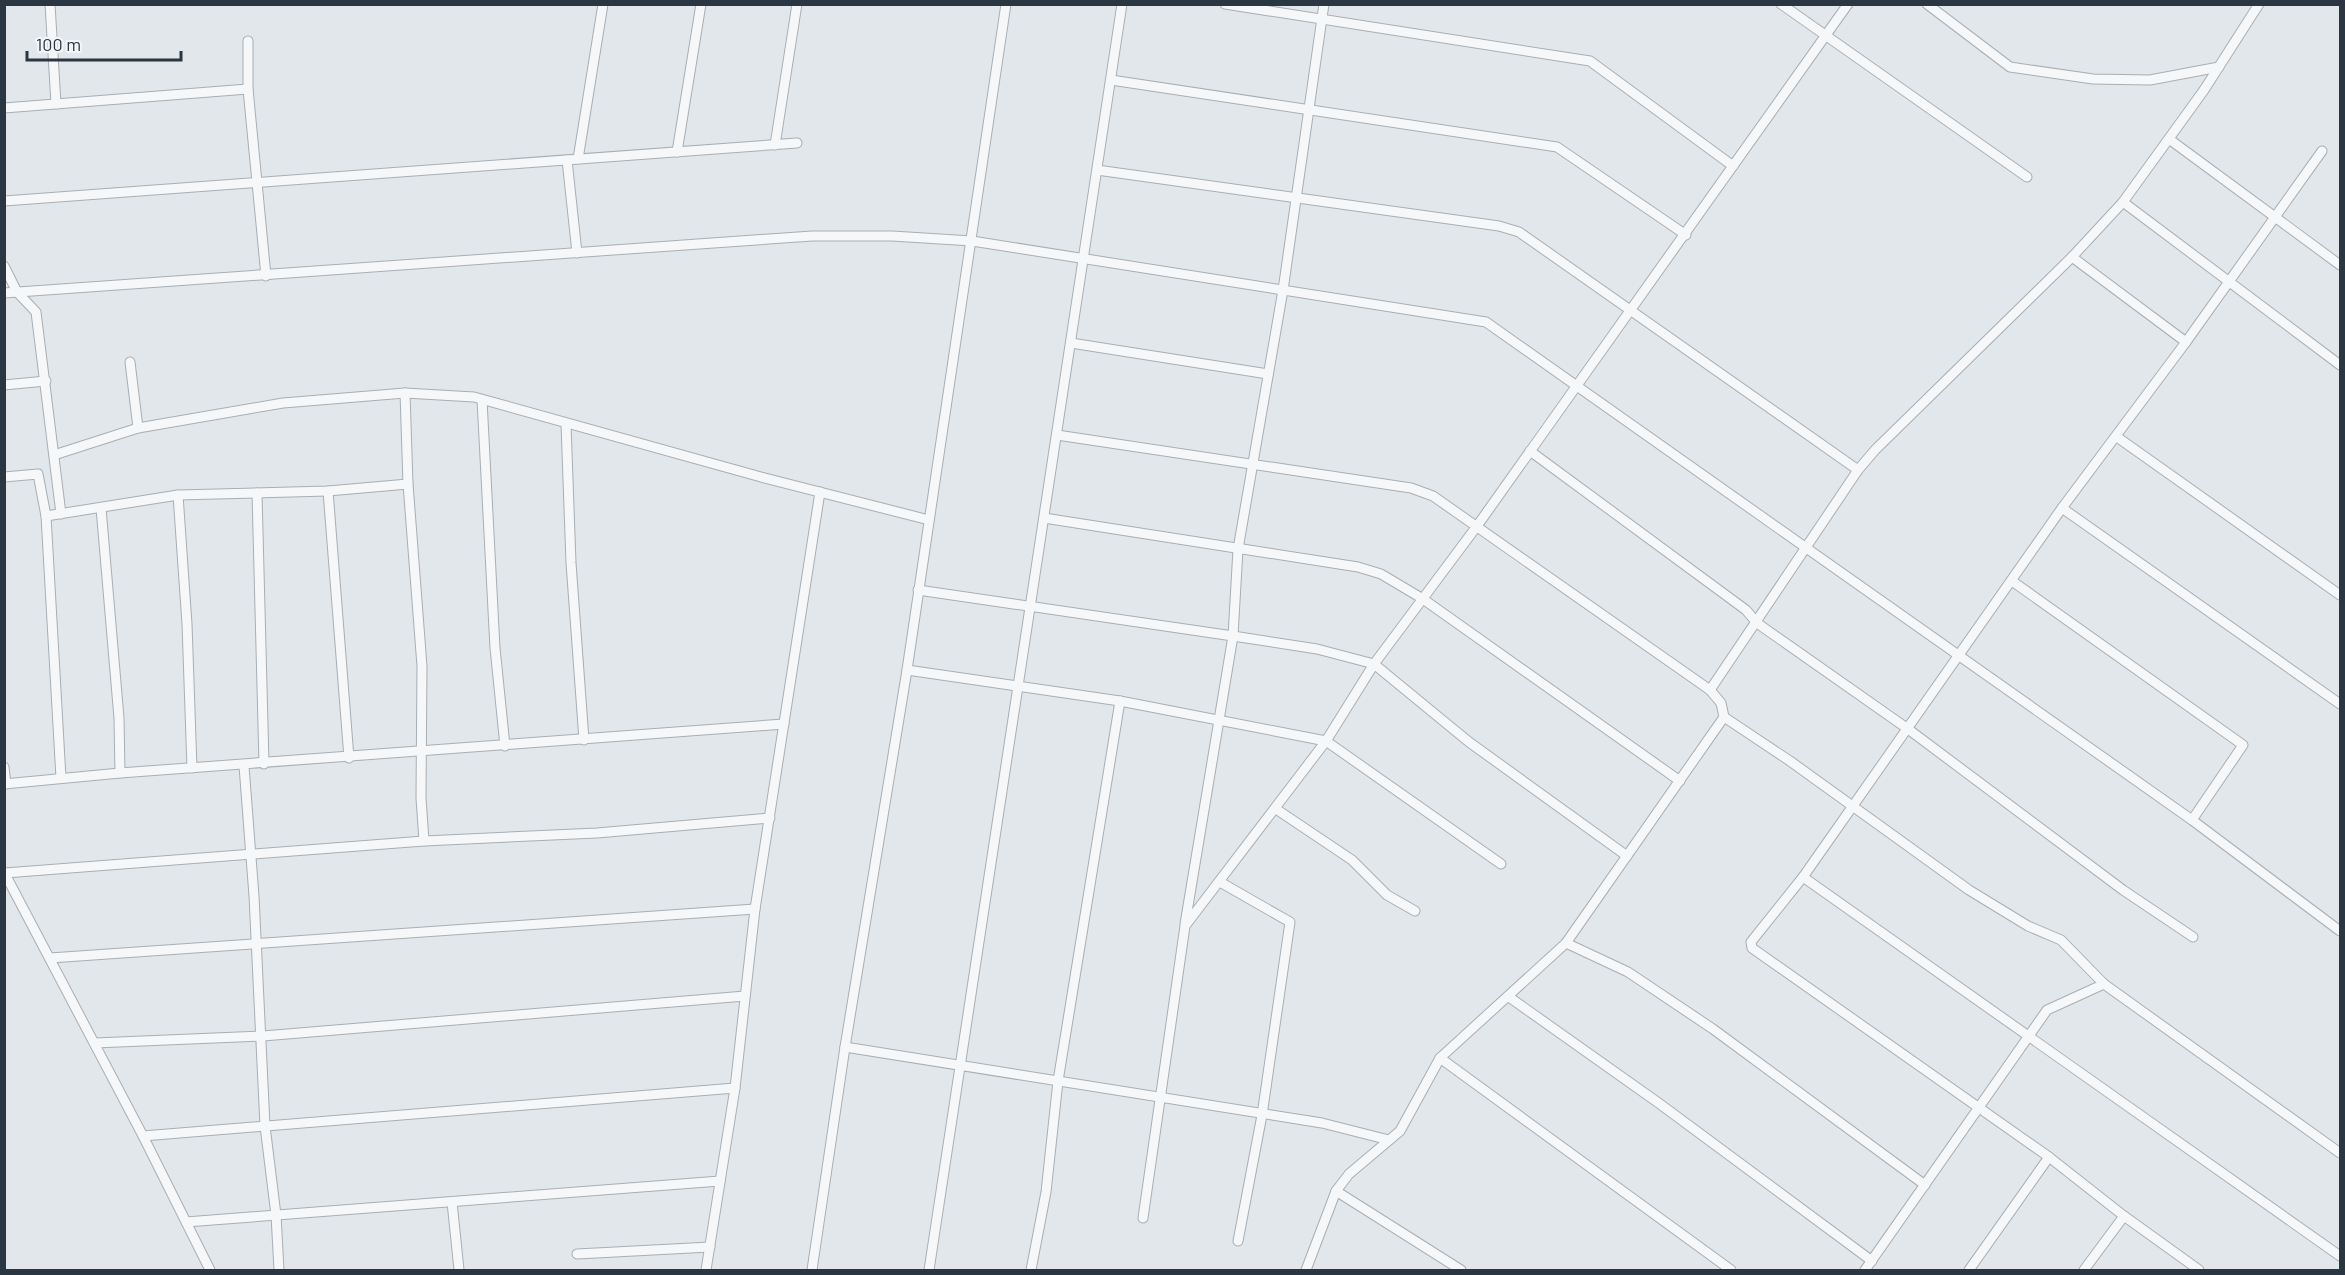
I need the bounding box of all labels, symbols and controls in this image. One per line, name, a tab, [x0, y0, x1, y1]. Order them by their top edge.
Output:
scale bar	[27, 24, 182, 62]
text: 100 m	[36, 33, 81, 55]

